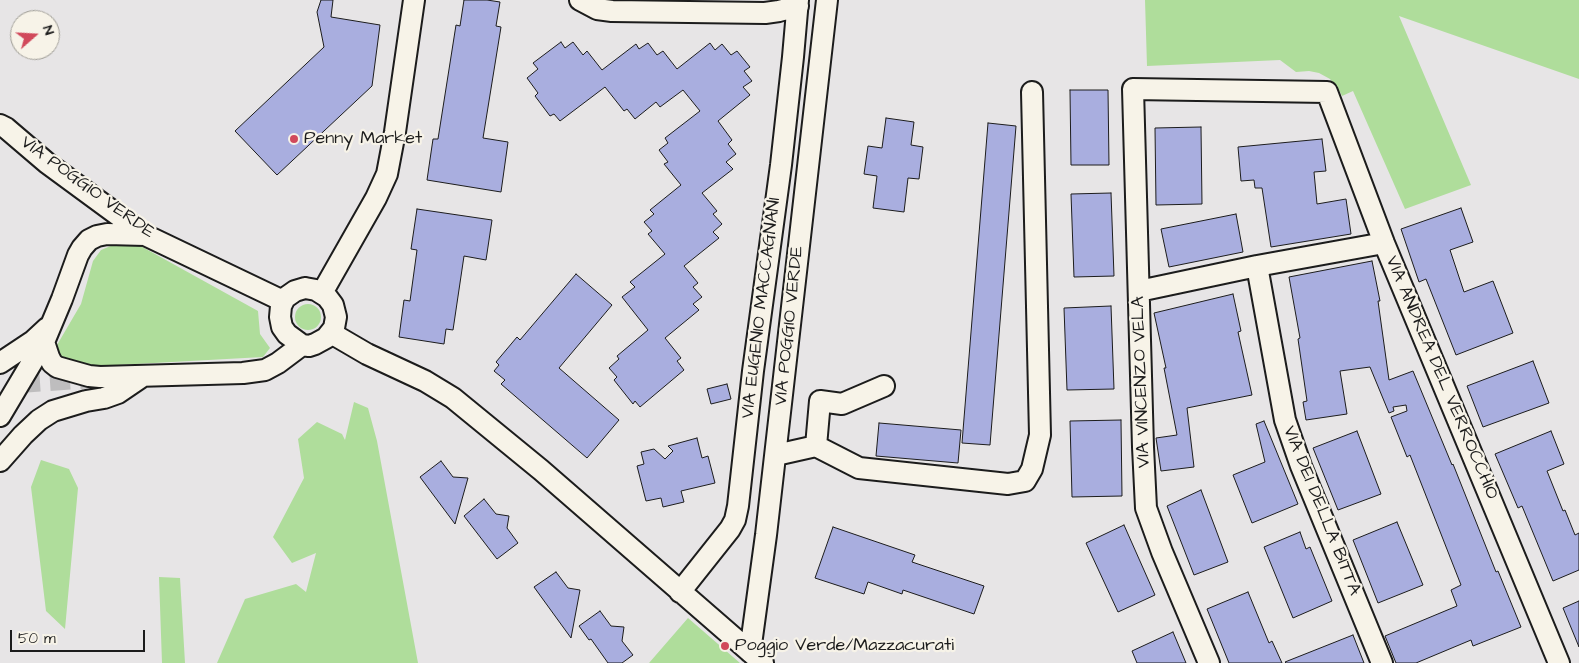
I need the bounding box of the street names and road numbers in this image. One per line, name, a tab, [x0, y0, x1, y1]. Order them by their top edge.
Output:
street label: VIA POGGIO VERDE	[16, 132, 158, 244]
street label: VIA EUGENIO MACCAGNANI	[738, 196, 786, 420]
street label: VIA POGGIO VERDE	[771, 245, 809, 407]
street label: VIA ANDREA DEL VERROCCHIO	[1380, 253, 1502, 503]
street label: VIA VINCENZO VELA	[1128, 296, 1156, 468]
street label: VIA DEI DELLA BITTA	[1277, 423, 1365, 599]

